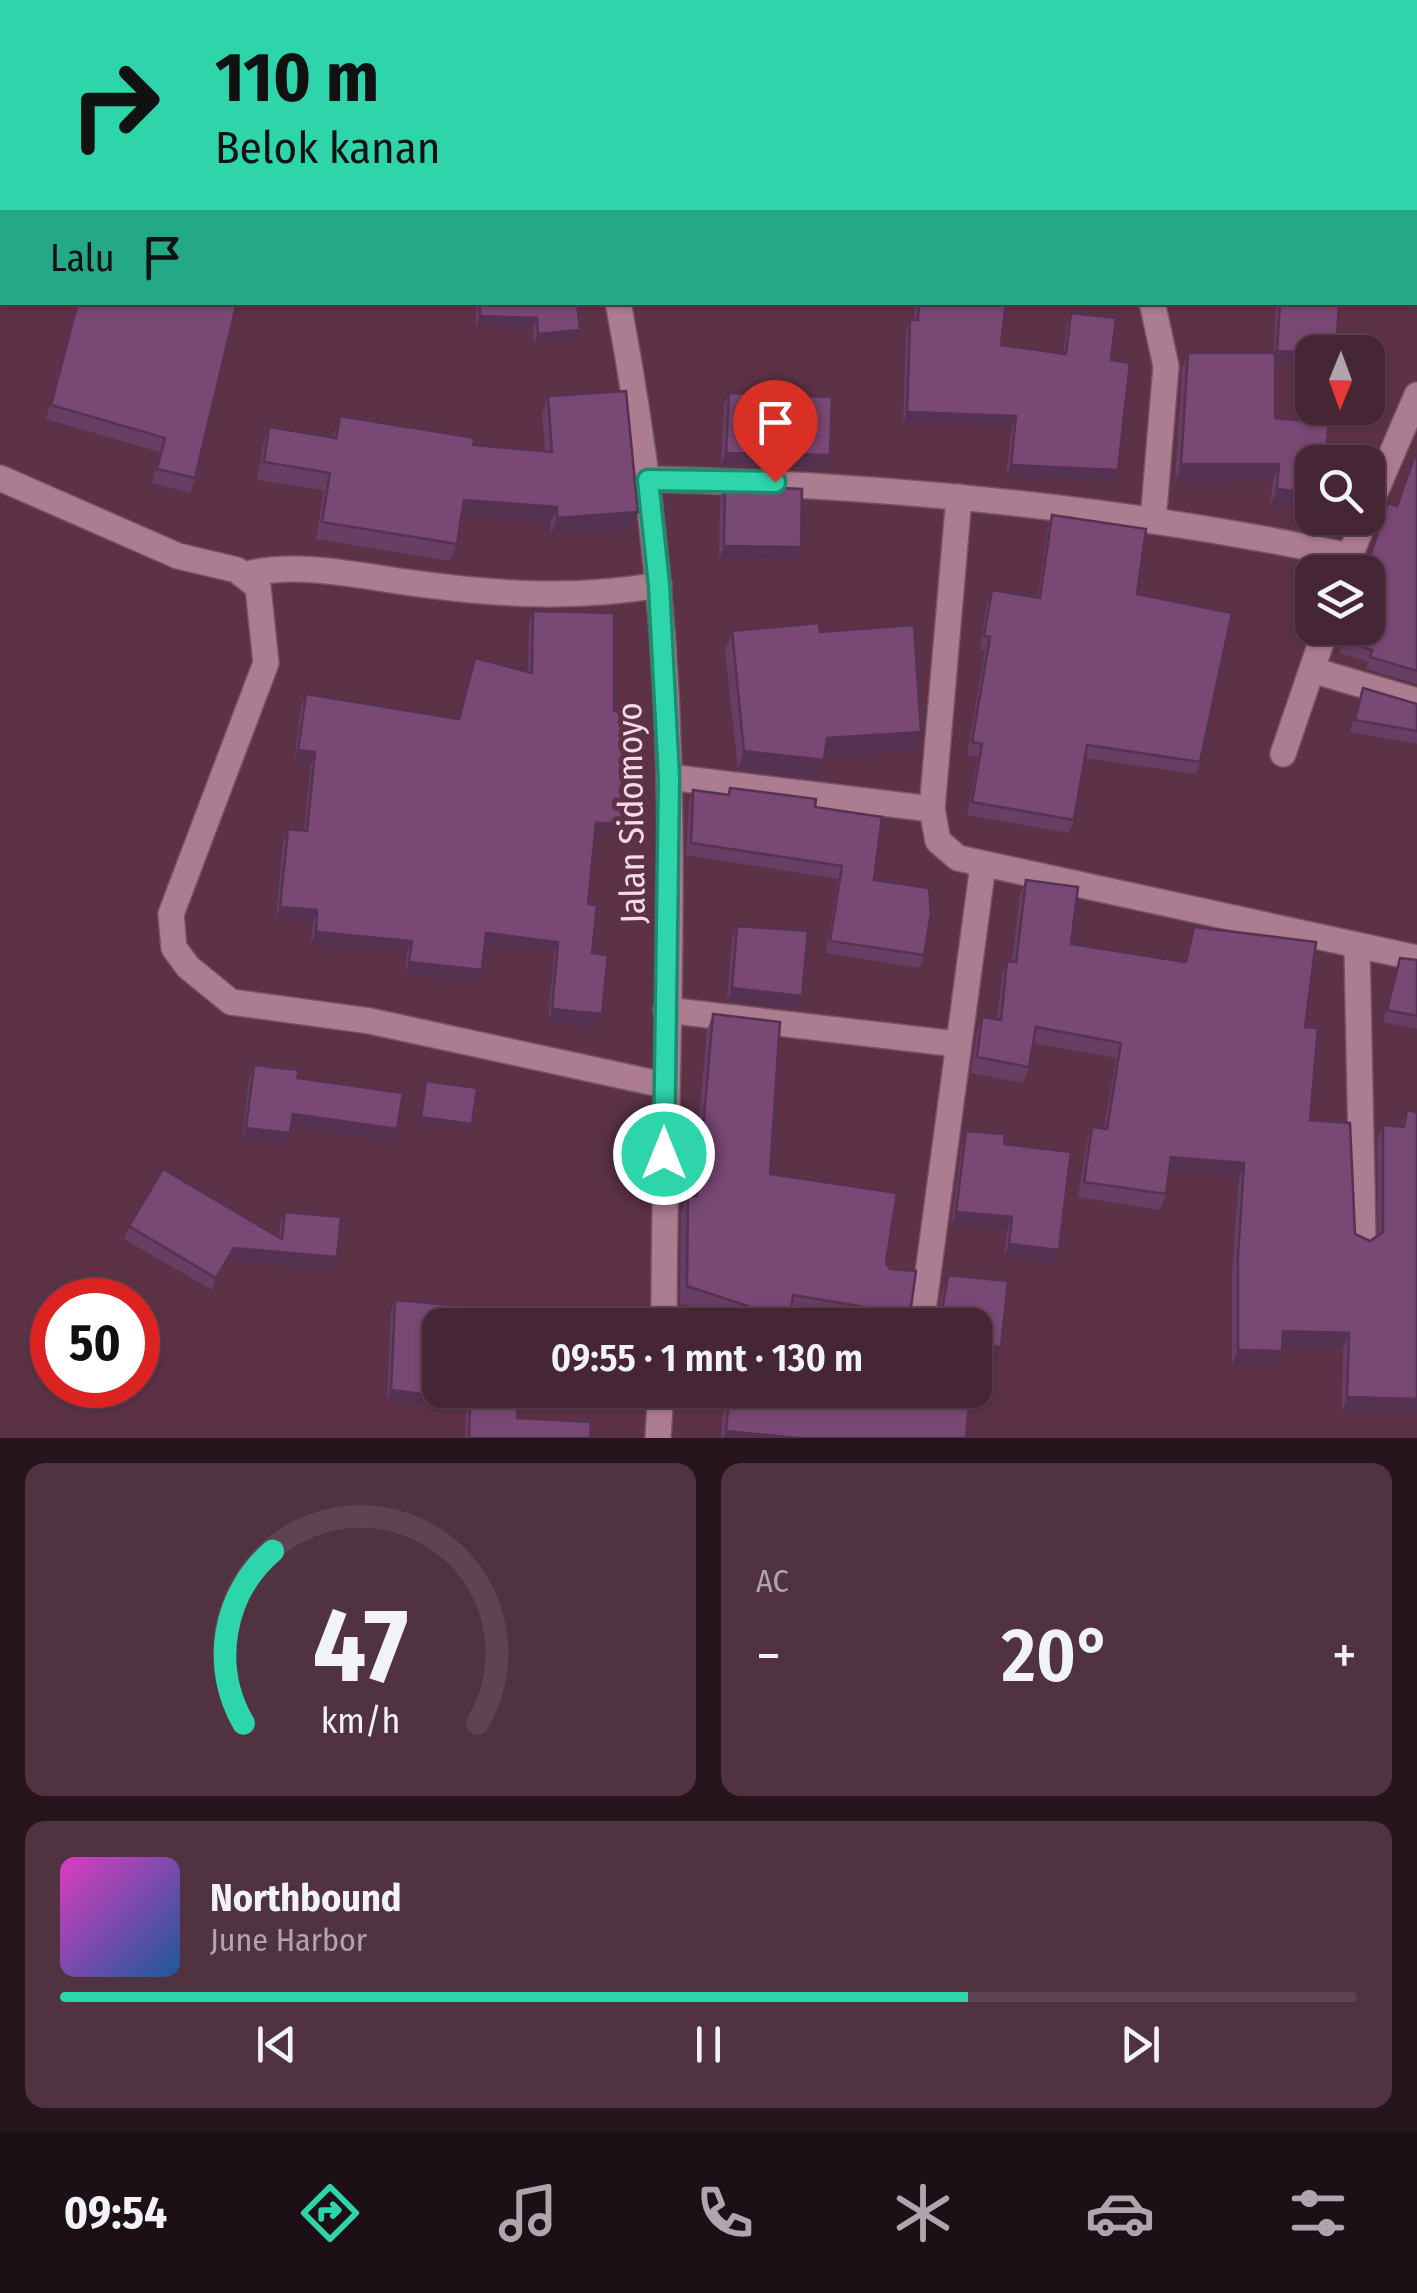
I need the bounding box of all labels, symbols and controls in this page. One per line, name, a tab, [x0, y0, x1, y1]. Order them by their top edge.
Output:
text: 110 m	[215, 36, 379, 120]
icon: right	[50, 40, 180, 170]
text: Belok kanan	[215, 121, 441, 175]
icon: arrive	[135, 230, 190, 285]
text: Lalu	[50, 235, 115, 281]
north arrow	[1295, 335, 1385, 425]
map controls	[1295, 335, 1385, 645]
pin	[733, 380, 818, 483]
icon: arrive	[748, 395, 803, 450]
button: search	[1295, 445, 1385, 535]
button: layers	[1295, 555, 1385, 645]
street label: Jalan Sidomoyo	[608, 702, 654, 924]
position arrow	[612, 1102, 716, 1206]
speed limit sign: 50	[30, 1278, 160, 1408]
text: 09:55 · 1 mnt · 130 m	[551, 1335, 863, 1381]
text: AC	[756, 1562, 789, 1600]
text: 47	[313, 1584, 408, 1709]
text: 20°	[1001, 1611, 1111, 1701]
text: −	[756, 1623, 781, 1689]
text: +	[1332, 1623, 1357, 1689]
text: km/h	[321, 1700, 400, 1742]
text: Northbound	[210, 1875, 402, 1921]
text: June Harbor	[210, 1921, 367, 1959]
icon: previous	[249, 2017, 304, 2072]
icon: pause	[681, 2017, 736, 2072]
icon: next	[1113, 2017, 1168, 2072]
icon: directions	[295, 2178, 365, 2248]
icon: music	[493, 2178, 563, 2248]
icon: phone	[690, 2178, 760, 2248]
icon: climate	[888, 2178, 958, 2248]
icon: car	[1085, 2178, 1155, 2248]
icon: filters	[1283, 2178, 1353, 2248]
text: 09:54	[64, 2186, 167, 2240]

